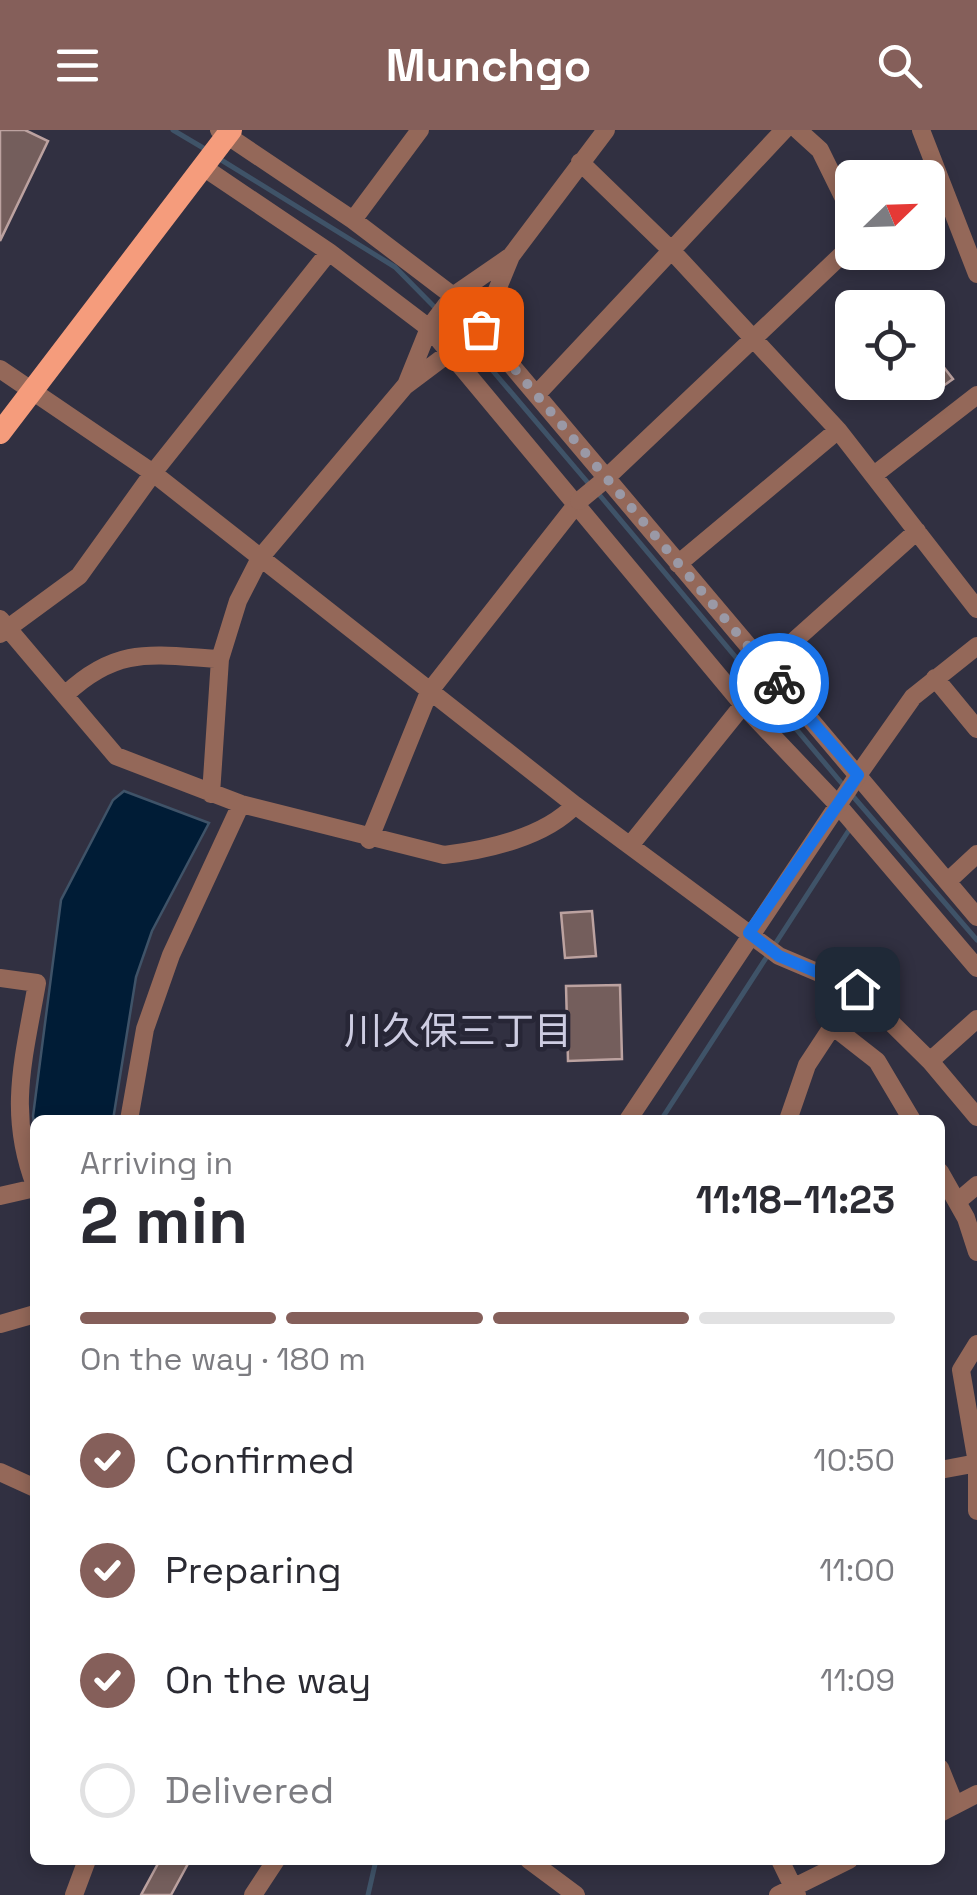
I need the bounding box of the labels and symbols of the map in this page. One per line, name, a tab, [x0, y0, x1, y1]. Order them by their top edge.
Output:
north arrow	[835, 160, 945, 270]
pin	[439, 287, 524, 372]
courier	[729, 633, 829, 733]
pin	[815, 947, 900, 1032]
district label: 川久保三丁目	[344, 1007, 572, 1055]

